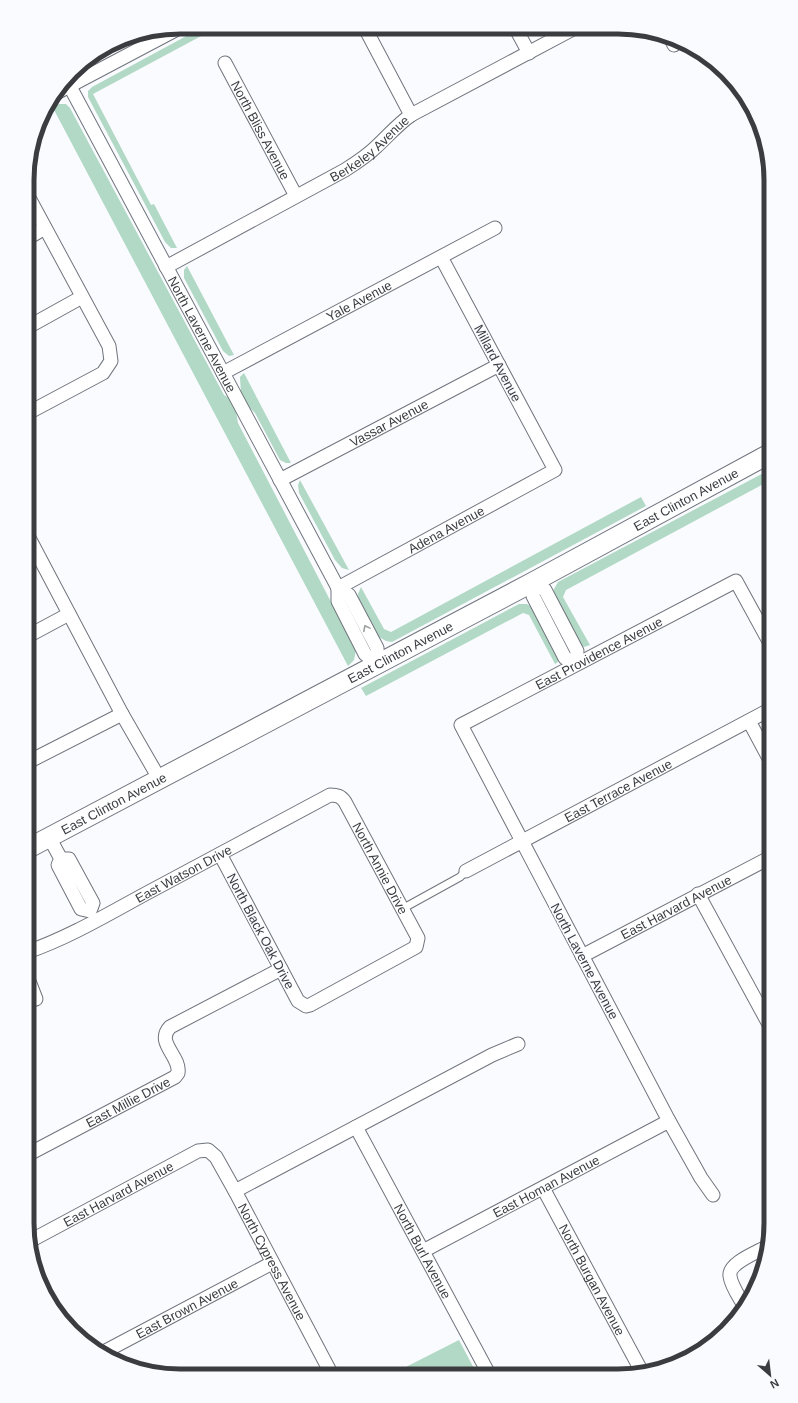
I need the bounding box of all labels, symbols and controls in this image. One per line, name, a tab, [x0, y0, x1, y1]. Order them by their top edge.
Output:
street label: North Bliss Avenue	[228, 78, 293, 182]
street label: Berkeley Avenue	[327, 113, 412, 185]
street label: North Laverne Avenue	[165, 274, 239, 395]
street label: Yale Avenue	[324, 277, 394, 325]
street label: Millard Avenue	[471, 322, 524, 404]
street label: Vassar Avenue	[347, 397, 431, 450]
street label: East Clinton Avenue	[631, 465, 741, 534]
street label: Adena Avenue	[406, 503, 487, 556]
street label: East Providence Avenue	[533, 614, 665, 693]
street label: East Clinton Avenue	[345, 619, 456, 686]
one-way arrow	[363, 625, 371, 632]
street label: East Terrace Avenue	[562, 756, 674, 825]
street label: East Clinton Avenue	[59, 770, 169, 838]
street label: North Annie Drive	[349, 820, 411, 917]
street label: East Watson Drive	[133, 842, 234, 906]
street label: North Black Oak Drive	[224, 871, 297, 992]
street label: East Harvard Avenue	[618, 872, 734, 942]
street label: North Laverne Avenue	[548, 901, 621, 1022]
street label: East Millie Drive	[83, 1074, 173, 1131]
street label: East Homan Avenue	[490, 1152, 602, 1221]
street label: East Harvard Avenue	[61, 1159, 176, 1230]
street label: North Cypress Avenue	[235, 1201, 309, 1323]
street label: North Burl Avenue	[391, 1201, 454, 1301]
street label: North Burgan Avenue	[556, 1222, 628, 1338]
street label: East Brown Avenue	[133, 1275, 241, 1342]
north arrow	[750, 1355, 790, 1395]
text: N	[768, 1377, 781, 1391]

